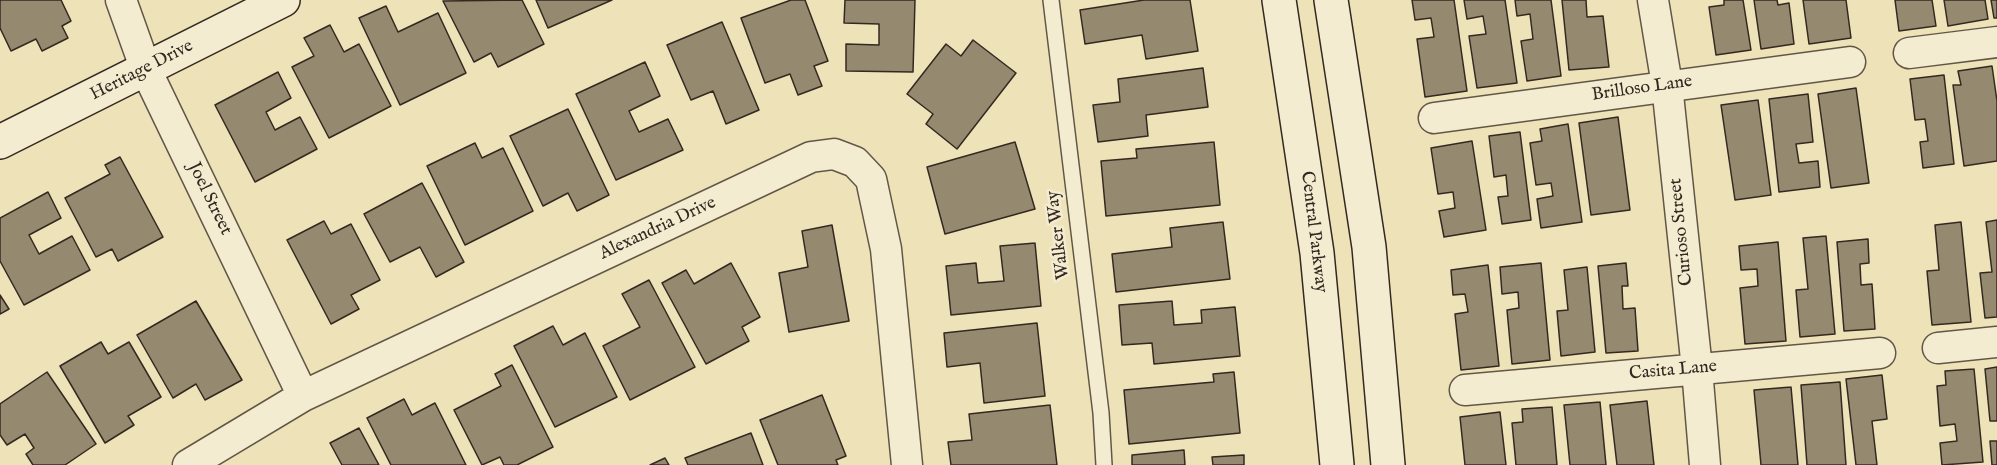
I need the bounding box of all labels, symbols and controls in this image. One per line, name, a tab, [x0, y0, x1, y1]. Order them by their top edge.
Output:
street label: Heritage Drive	[87, 36, 197, 106]
street label: Brilloso Lane	[1590, 71, 1694, 107]
street label: Joel Street	[182, 159, 236, 239]
street label: Central Parkway	[1295, 170, 1331, 294]
street label: Curioso Street	[1666, 177, 1698, 287]
street label: Walker Way	[1043, 189, 1075, 281]
street label: Alexandria Drive	[596, 193, 720, 265]
street label: Casita Lane	[1628, 356, 1718, 386]

